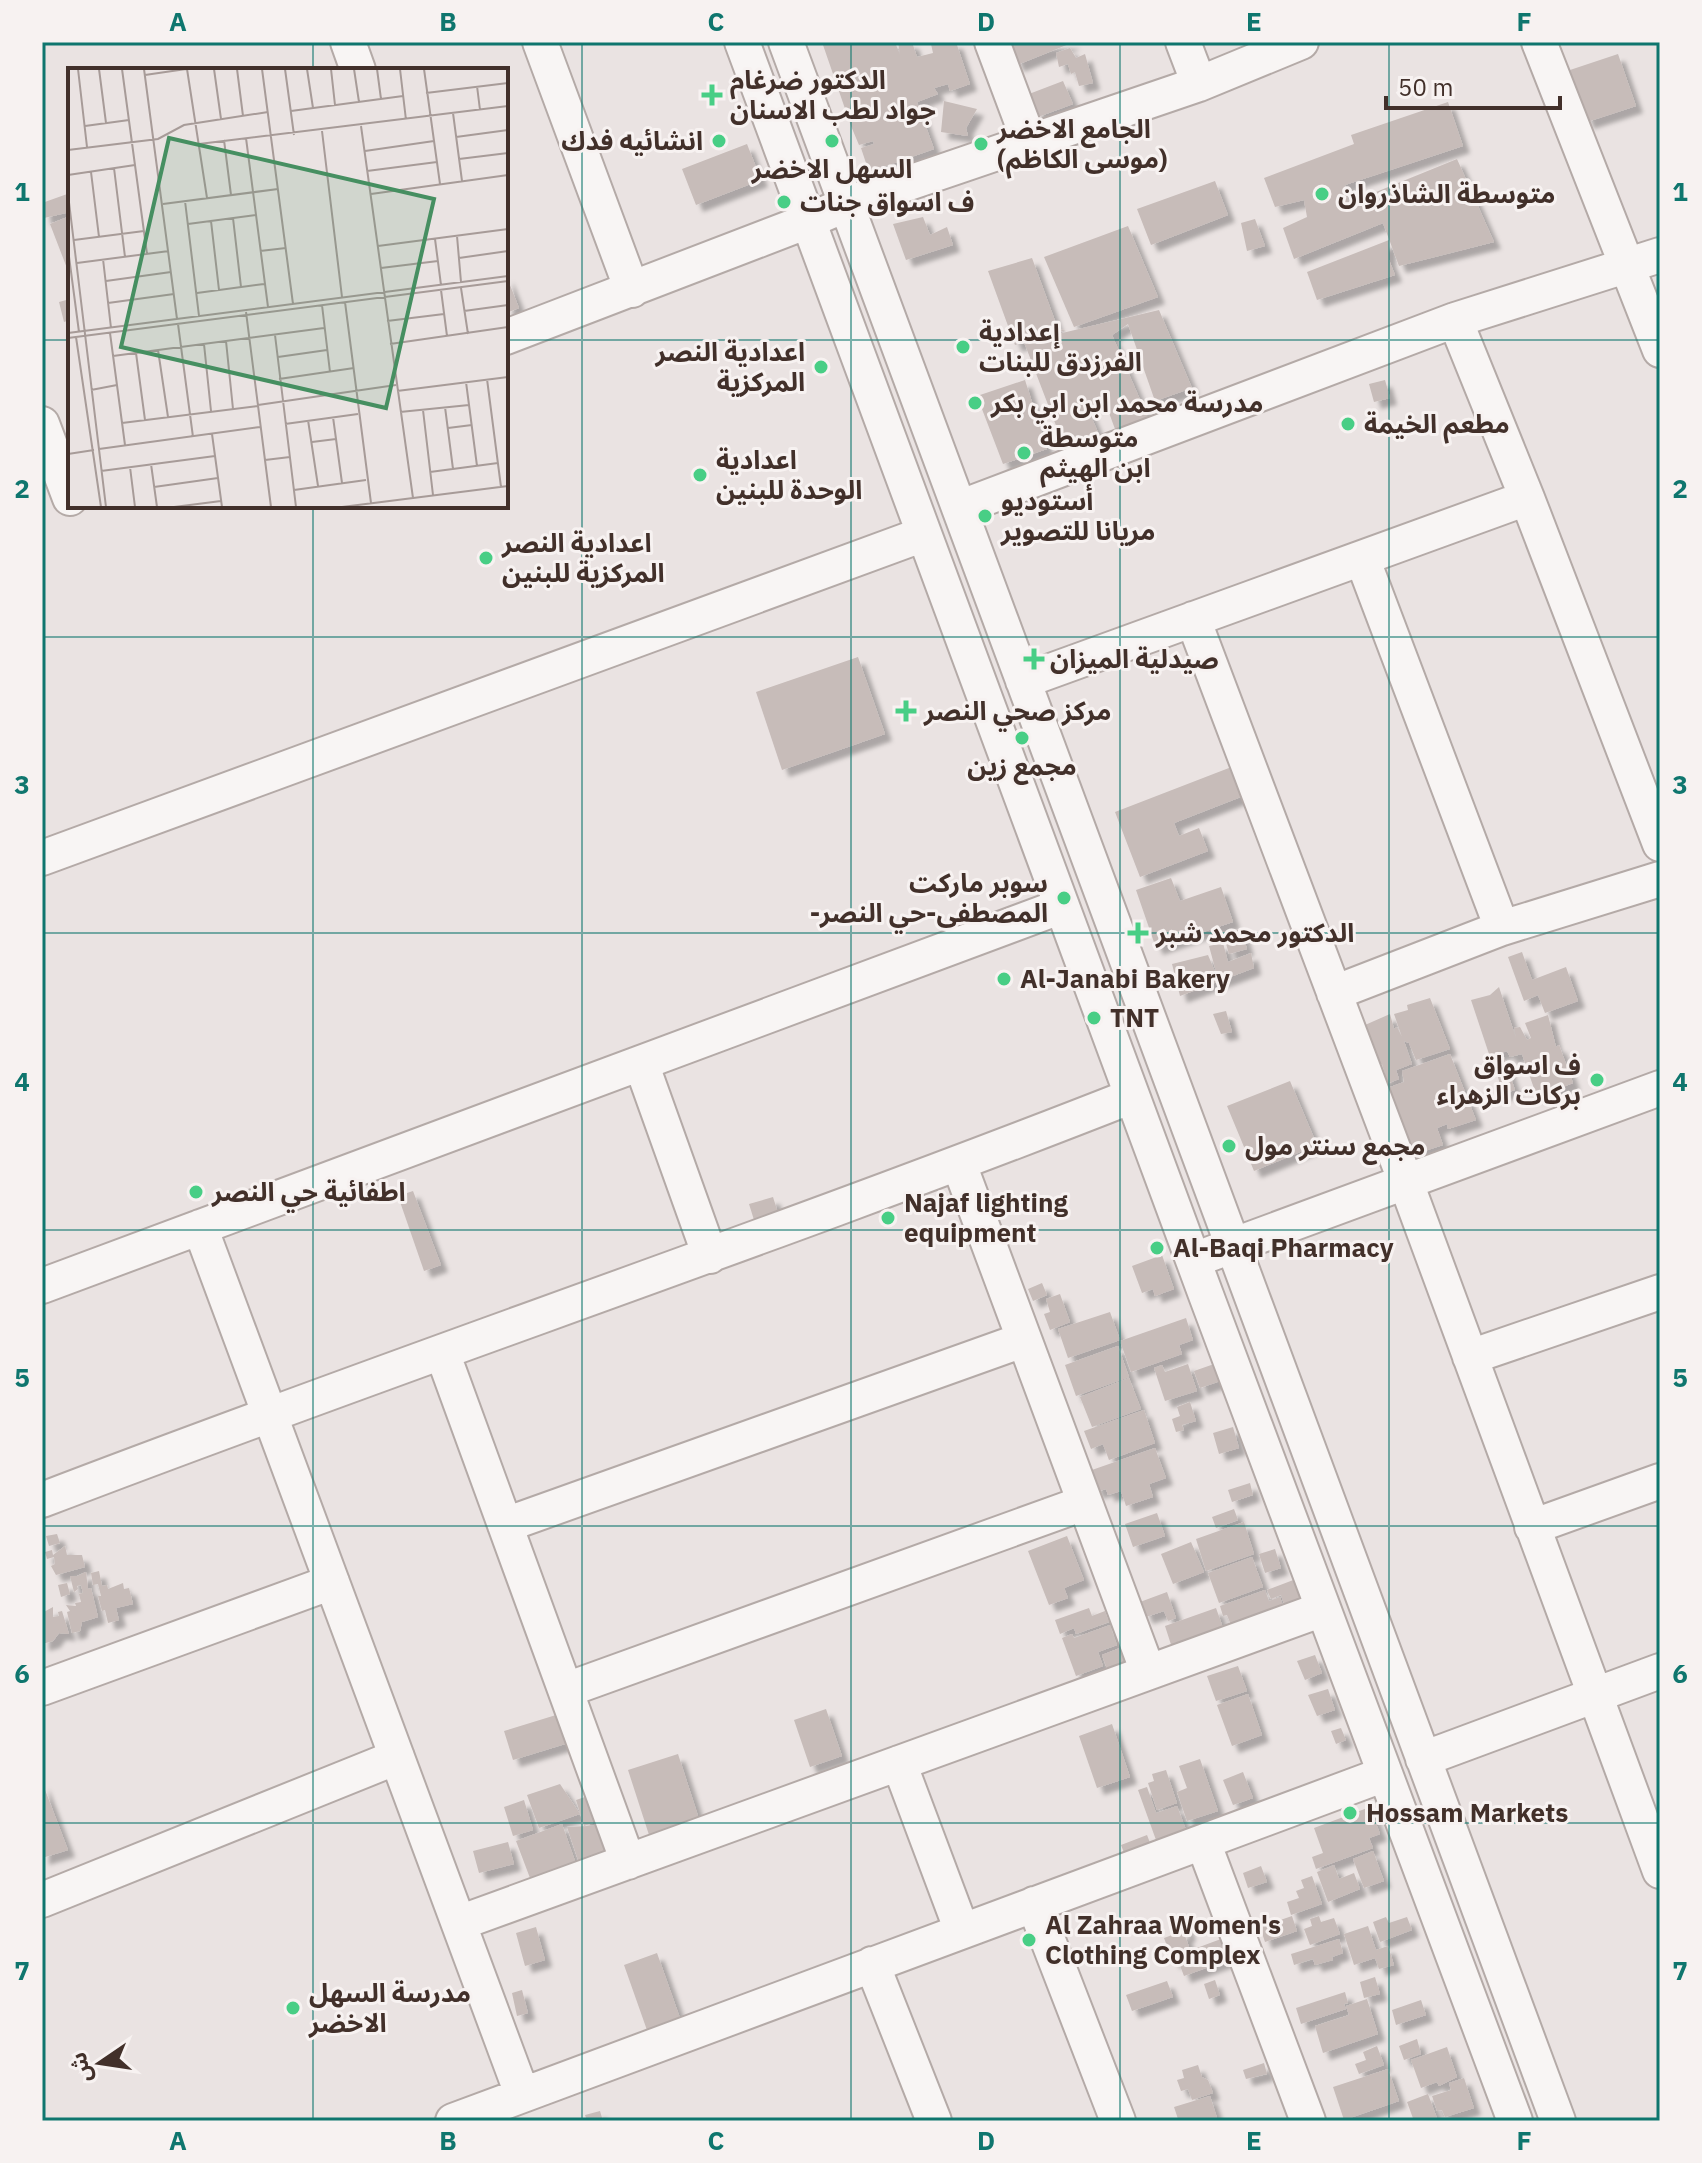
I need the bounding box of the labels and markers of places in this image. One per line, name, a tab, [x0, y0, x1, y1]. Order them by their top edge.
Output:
place label: الدكتور ضرغام جواد لطب الاسنان	[730, 62, 936, 126]
marker: الدكتور ضرغام جواد لطب الاسنان	[701, 84, 723, 106]
place label: الجامع الاخضر (موسى الكاظم)	[996, 111, 1168, 179]
place label: انشائيه فدك	[561, 123, 703, 157]
marker: انشائيه فدك	[710, 132, 728, 150]
marker: السهل الاخضر	[823, 132, 841, 150]
marker: الجامع الاخضر (موسى الكاظم)	[972, 135, 990, 153]
place label: السهل الاخضر	[751, 151, 912, 185]
place label: متوسطة الشاذروان	[1338, 176, 1555, 210]
place label: ف اسواق جنات	[800, 184, 974, 218]
marker: متوسطة الشاذروان	[1313, 185, 1331, 203]
marker: ف اسواق جنات	[775, 193, 793, 211]
place label: إعدادية الفرزدق للبنات	[979, 314, 1142, 378]
place label: اعدادية النصر المركزية	[654, 334, 805, 398]
marker: إعدادية الفرزدق للبنات	[954, 338, 972, 356]
marker: اعدادية النصر المركزية	[812, 358, 830, 376]
place label: مدرسة محمد ابن ابي بكر	[990, 385, 1263, 424]
marker: مدرسة محمد ابن ابي بكر	[966, 394, 984, 412]
place label: مطعم الخيمة	[1364, 406, 1510, 444]
marker: مطعم الخيمة	[1339, 415, 1357, 433]
place label: متوسطة ابن الهيثم	[1040, 420, 1151, 488]
place label: اعدادية الوحدة للبنين	[716, 442, 862, 506]
marker: متوسطة ابن الهيثم	[1015, 444, 1033, 462]
marker: اعدادية الوحدة للبنين	[691, 466, 709, 484]
place label: أستوديو مريانا للتصوير	[1000, 483, 1155, 547]
marker: أستوديو مريانا للتصوير	[976, 507, 994, 525]
place label: اعدادية النصر المركزية للبنين	[501, 525, 665, 589]
marker: اعدادية النصر المركزية للبنين	[477, 549, 495, 567]
place label: صيدلية الميزان	[1050, 641, 1219, 675]
marker: صيدلية الميزان	[1025, 650, 1043, 668]
place label: مركز صحي النصر	[923, 693, 1111, 732]
marker: مركز صحي النصر	[895, 700, 917, 722]
marker: مجمع زين	[1013, 729, 1031, 747]
place label: مجمع زين	[967, 748, 1077, 785]
place label: سوبر ماركت -المصطفى-حي النصر	[810, 865, 1048, 934]
marker: سوبر ماركت -المصطفى-حي النصر	[1055, 889, 1073, 907]
place label: الدكتور محمد شبر	[1155, 915, 1354, 949]
marker: الدكتور محمد شبر	[1127, 922, 1149, 944]
place label: Al-Janabi Bakery	[1020, 961, 1230, 995]
marker: Al-Janabi Bakery	[995, 970, 1013, 988]
place label: TNT	[1110, 1000, 1159, 1034]
marker: TNT	[1085, 1009, 1103, 1027]
place label: ف اسواق بركات الزهراء	[1437, 1047, 1581, 1111]
marker: ف اسواق بركات الزهراء	[1588, 1071, 1606, 1089]
place label: مجمع سنتر مول	[1245, 1128, 1426, 1165]
marker: مجمع سنتر مول	[1220, 1137, 1238, 1155]
place label: اطفائية حي النصر	[211, 1174, 406, 1213]
marker: اطفائية حي النصر	[187, 1183, 205, 1201]
place label: Najaf lighting equipment	[904, 1185, 1068, 1249]
marker: Najaf lighting equipment	[879, 1209, 897, 1227]
place label: Al-Baqi Pharmacy	[1173, 1230, 1394, 1264]
marker: Al-Baqi Pharmacy	[1148, 1239, 1166, 1257]
place label: Hossam Markets	[1366, 1795, 1568, 1829]
marker: Hossam Markets	[1341, 1804, 1359, 1822]
place label: Al Zahraa Women's Clothing Complex	[1045, 1907, 1281, 1971]
marker: Al Zahraa Women's Clothing Complex	[1020, 1931, 1038, 1949]
place label: مدرسة السهل الاخضر	[308, 1975, 471, 2039]
marker: مدرسة السهل الاخضر	[284, 1999, 302, 2017]

